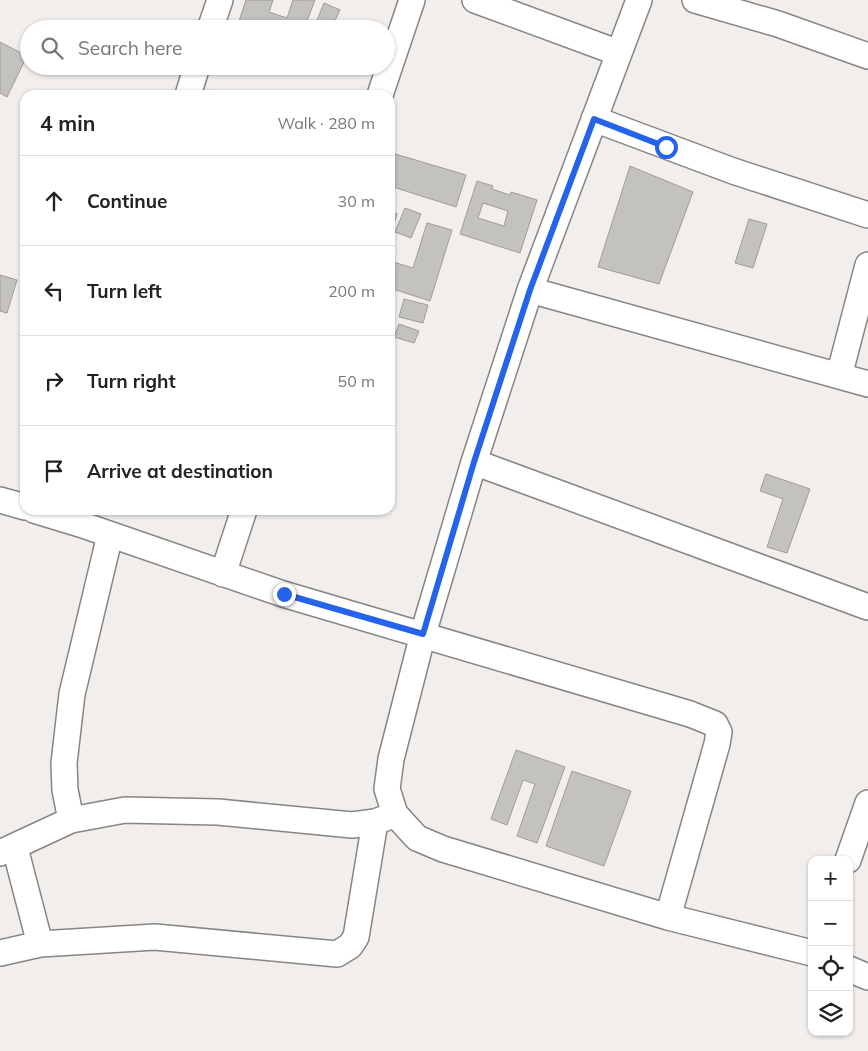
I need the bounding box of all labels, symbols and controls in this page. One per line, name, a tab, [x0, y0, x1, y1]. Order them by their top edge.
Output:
search box	[20, 20, 395, 75]
icon: search	[38, 34, 66, 62]
text: Search here	[78, 36, 182, 60]
text: 4 min	[40, 110, 95, 136]
text: Walk · 280 m	[277, 113, 375, 133]
route start	[655, 136, 678, 159]
icon: ahead	[40, 187, 68, 215]
text: Continue	[87, 189, 167, 213]
text: 30 m	[338, 191, 375, 211]
icon: left	[40, 277, 68, 305]
text: Turn left	[87, 279, 162, 303]
text: 200 m	[328, 281, 375, 301]
icon: right	[40, 367, 68, 395]
text: Turn right	[87, 369, 176, 393]
text: 50 m	[338, 371, 375, 391]
icon: arrive	[40, 457, 68, 485]
text: Arrive at destination	[87, 459, 273, 483]
route end	[273, 583, 296, 606]
map controls	[808, 856, 853, 1036]
button: +	[808, 856, 853, 901]
button: −	[808, 901, 853, 946]
button: locate	[808, 946, 853, 991]
button: layers	[808, 991, 853, 1036]

